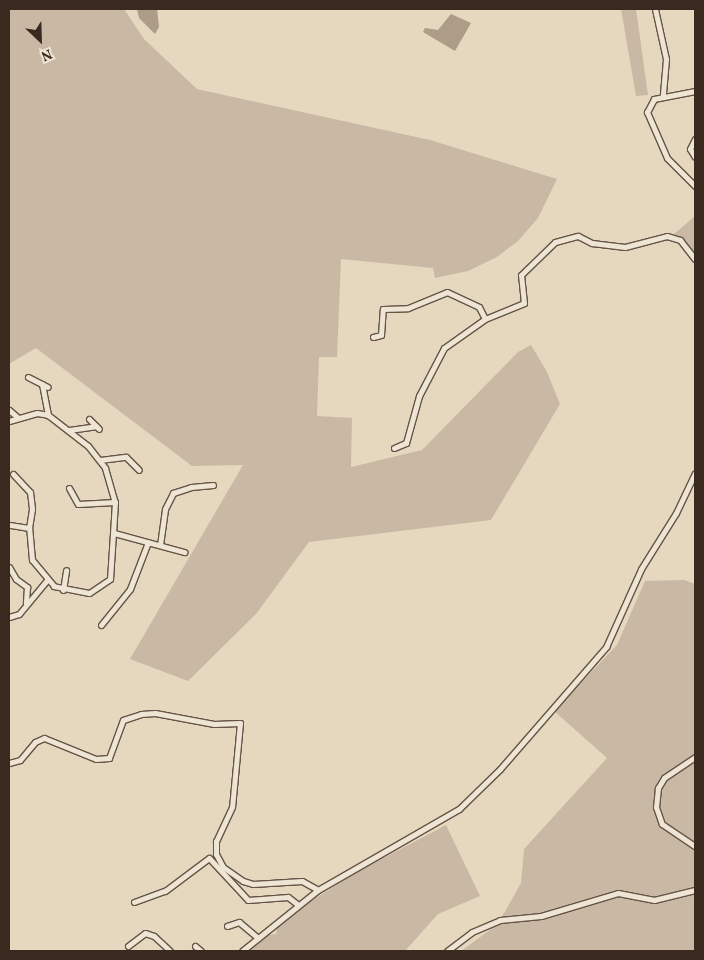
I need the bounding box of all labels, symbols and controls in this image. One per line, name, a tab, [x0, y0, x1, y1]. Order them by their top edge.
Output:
north arrow	[15, 15, 65, 65]
text: N	[38, 43, 55, 65]

